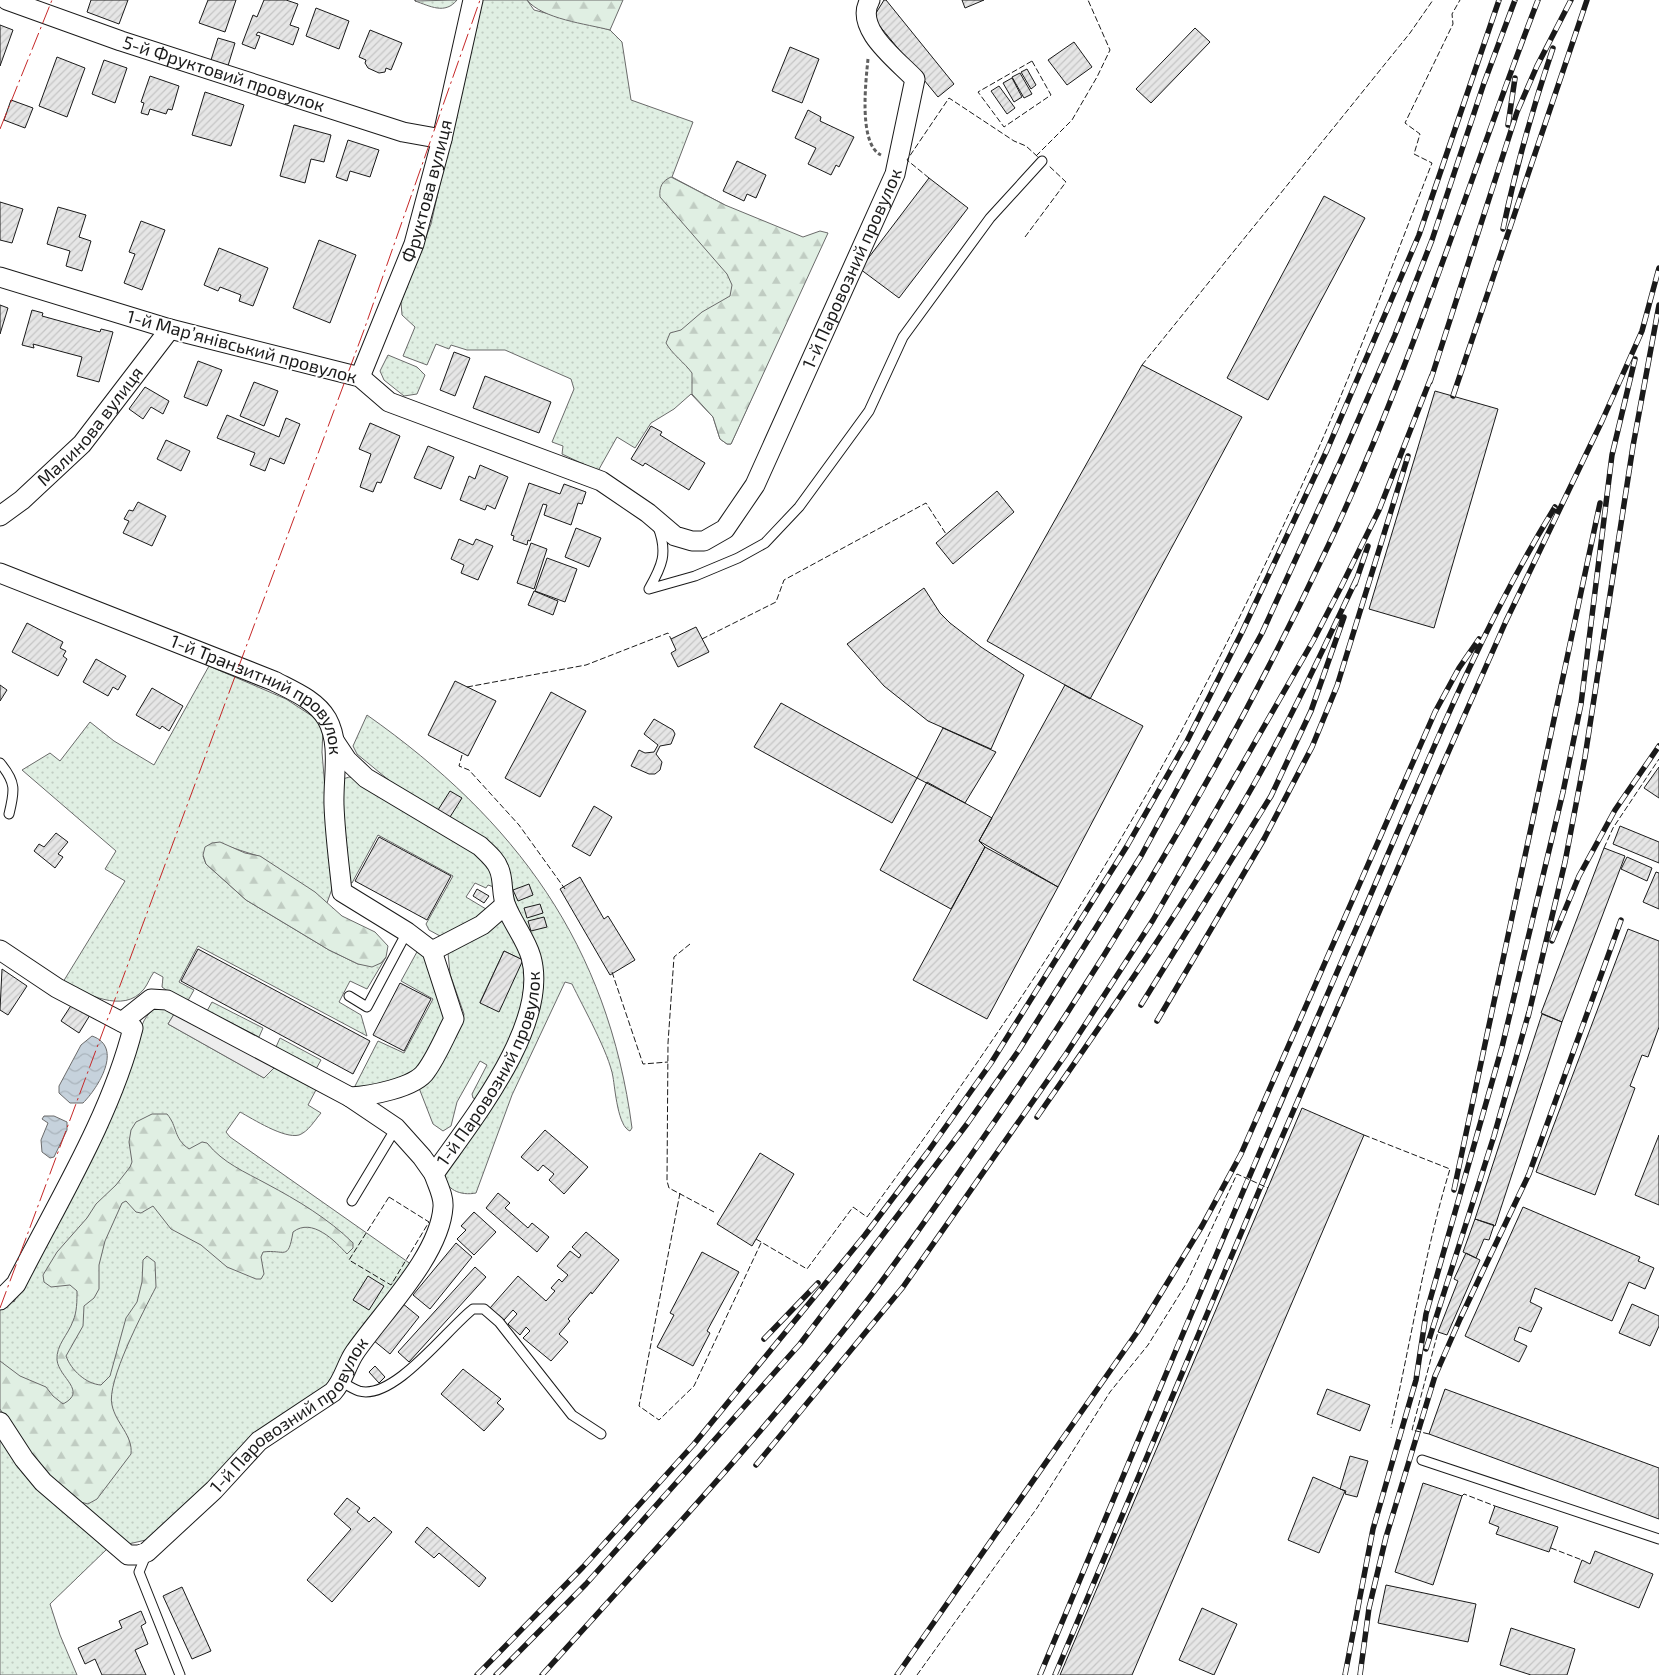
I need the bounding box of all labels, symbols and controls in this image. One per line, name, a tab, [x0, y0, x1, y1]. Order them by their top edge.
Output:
street label: 5-й Фруктовий провулок	[120, 30, 328, 116]
street label: Фруктова вулиця	[396, 117, 456, 266]
street label: 1-й Паровозний провулок	[797, 166, 906, 372]
street label: 1-й Марʼянівський провулок	[125, 305, 360, 387]
street label: Малинова вулиця	[32, 362, 147, 490]
street label: 1-й Транзитний провулок	[168, 629, 347, 756]
street label: 1-й Паровозний провулок	[431, 971, 544, 1170]
street label: 1-й Паровозний провулок	[205, 1332, 372, 1497]

